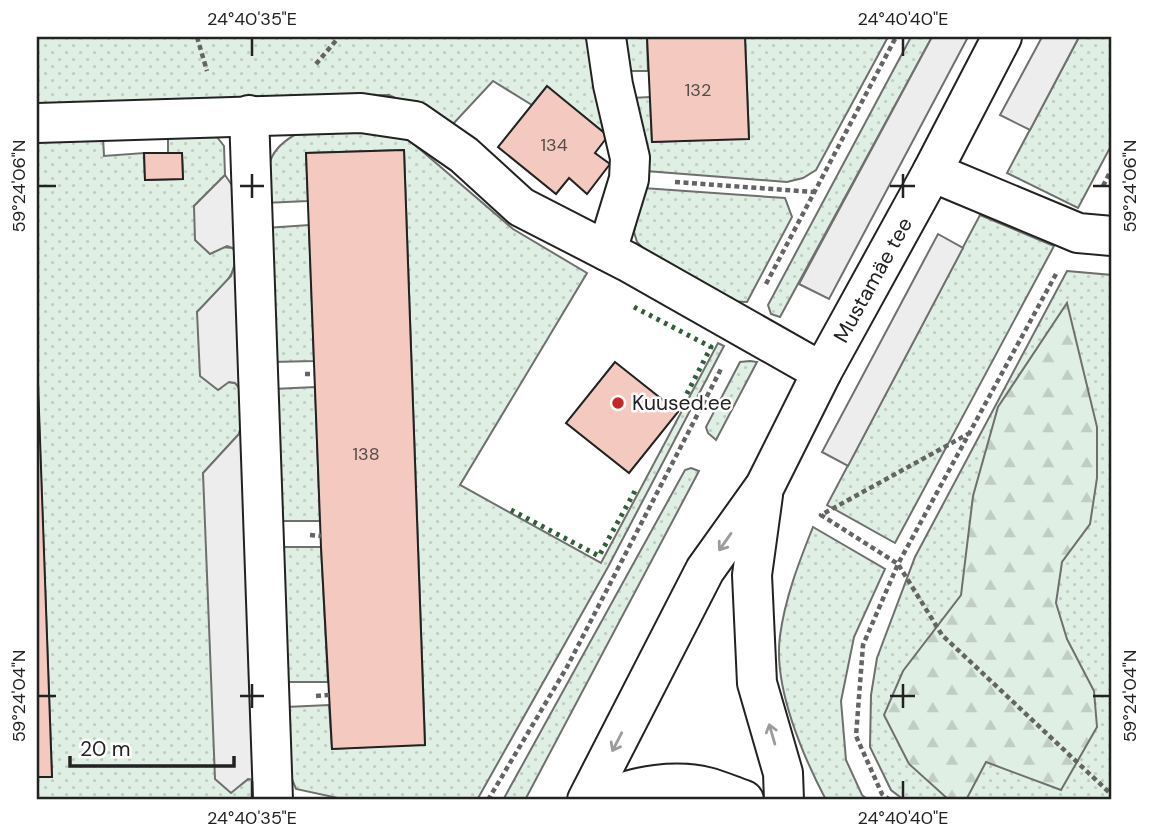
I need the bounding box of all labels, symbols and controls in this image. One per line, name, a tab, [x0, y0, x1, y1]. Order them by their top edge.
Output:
text: 24°40'35"E	[207, 7, 297, 31]
text: 24°40'40"E	[858, 7, 948, 31]
house number: 132	[685, 78, 711, 102]
house number: 134	[540, 133, 568, 157]
text: 59°24'06"N	[7, 139, 31, 233]
text: 59°24'06"N	[1118, 139, 1142, 233]
street label: Mustamäe tee	[827, 212, 919, 348]
place label: Kuused.ee	[632, 389, 732, 417]
marker: Kuused.ee	[610, 395, 626, 411]
house number: 138	[352, 442, 380, 466]
one-way arrow	[718, 532, 732, 551]
text: 59°24'04"N	[7, 650, 31, 742]
text: 59°24'04"N	[1118, 650, 1142, 742]
one-way arrow	[764, 723, 777, 745]
scale bar	[70, 725, 234, 769]
one-way arrow	[610, 731, 624, 752]
text: 20 m	[80, 735, 131, 763]
text: 24°40'35"E	[207, 806, 297, 830]
text: 24°40'40"E	[858, 806, 948, 830]

